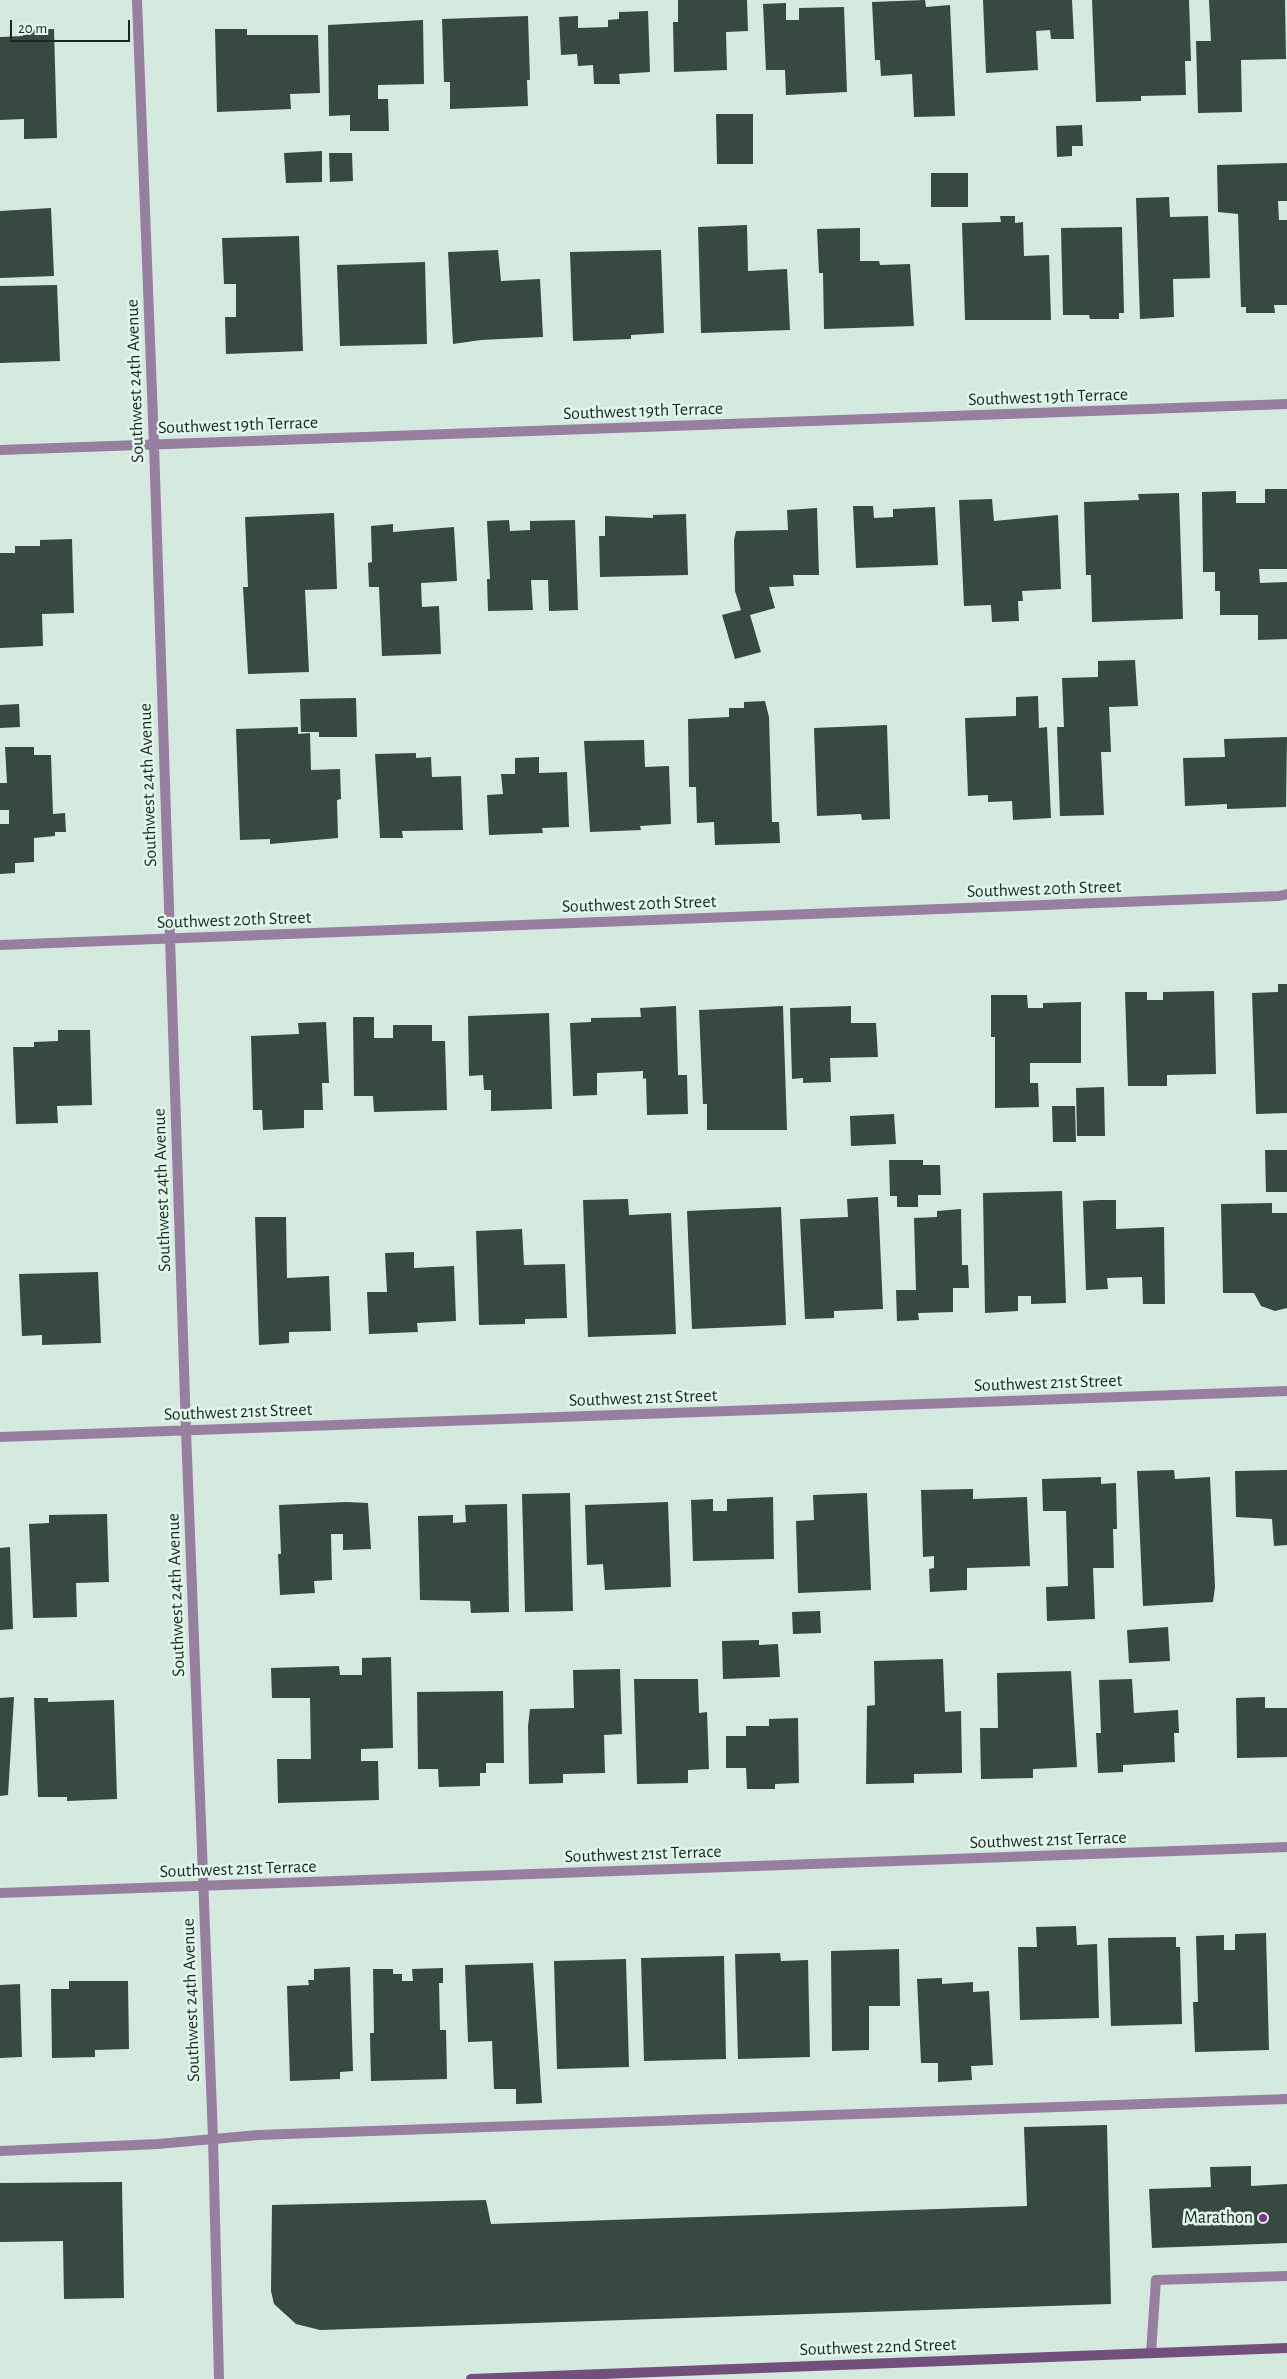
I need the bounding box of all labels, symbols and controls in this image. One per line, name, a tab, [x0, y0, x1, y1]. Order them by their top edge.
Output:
scale bar	[12, 10, 132, 42]
text: 20 m	[18, 21, 47, 36]
street label: Southwest 24th Avenue	[121, 299, 149, 463]
street label: Southwest 19th Terrace	[968, 383, 1128, 411]
street label: Southwest 19th Terrace	[563, 397, 723, 425]
street label: Southwest 19th Terrace	[158, 411, 318, 439]
street label: Southwest 24th Avenue	[134, 703, 162, 867]
street label: Southwest 20th Street	[966, 876, 1122, 902]
street label: Southwest 20th Street	[561, 891, 717, 917]
street label: Southwest 20th Street	[156, 907, 312, 933]
street label: Southwest 24th Avenue	[148, 1108, 176, 1272]
street label: Southwest 21st Street	[973, 1370, 1123, 1396]
street label: Southwest 21st Street	[568, 1385, 718, 1411]
street label: Southwest 21st Street	[163, 1399, 313, 1425]
street label: Southwest 24th Avenue	[162, 1513, 190, 1677]
street label: Southwest 21st Terrace	[969, 1826, 1127, 1854]
street label: Southwest 21st Terrace	[564, 1840, 722, 1868]
street label: Southwest 21st Terrace	[159, 1855, 317, 1883]
street label: Southwest 24th Avenue	[177, 1918, 205, 2082]
place label: Marathon	[1184, 2207, 1253, 2229]
marker: Marathon	[1257, 2212, 1269, 2224]
street label: Southwest 22nd Street	[799, 2333, 957, 2361]

